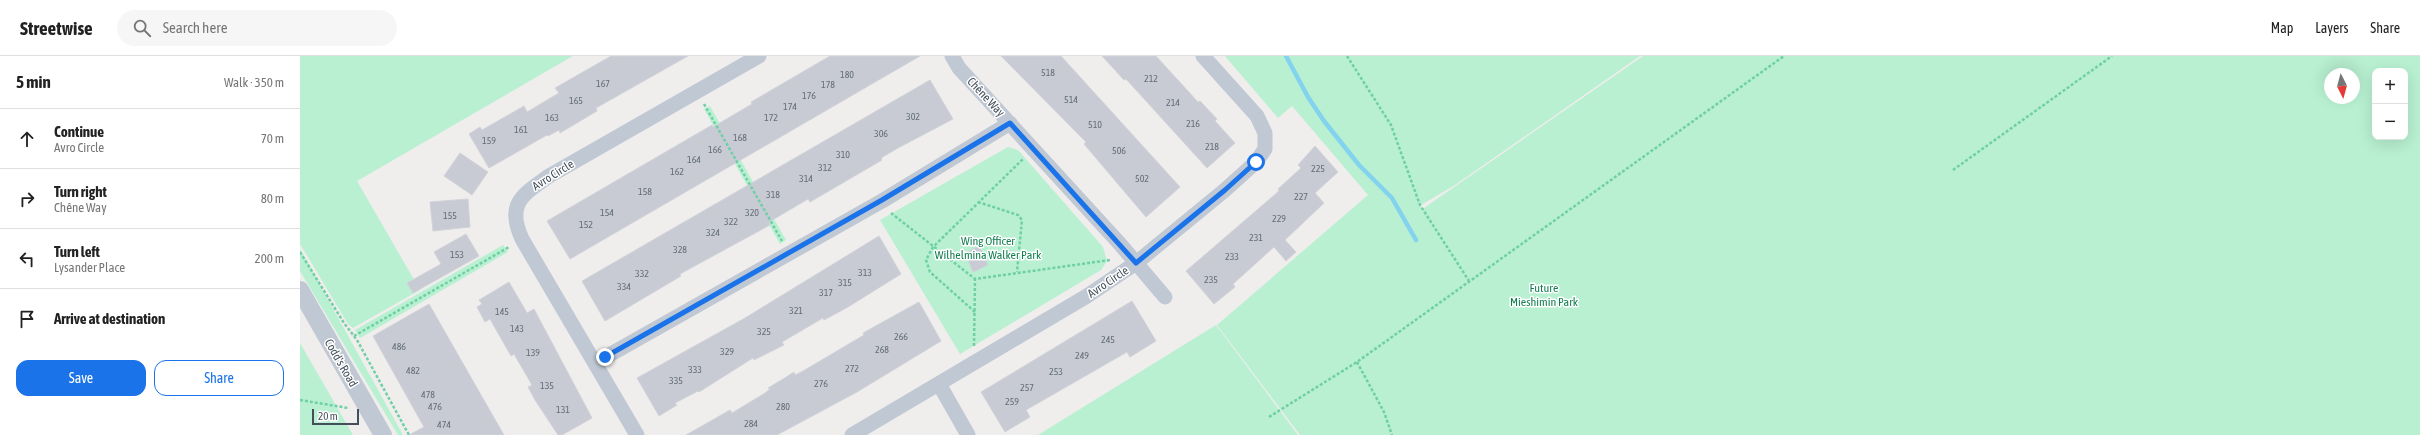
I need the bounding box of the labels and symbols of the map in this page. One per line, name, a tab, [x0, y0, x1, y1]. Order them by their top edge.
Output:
house number: 518	[1041, 67, 1055, 78]
north arrow	[2324, 68, 2360, 104]
house number: 180	[840, 69, 854, 80]
house number: 212	[1144, 73, 1158, 84]
street label: Chêne Way	[964, 75, 1008, 120]
house number: 167	[596, 78, 610, 89]
house number: 178	[821, 79, 835, 90]
house number: 176	[802, 90, 816, 101]
house number: 514	[1064, 94, 1078, 105]
house number: 165	[569, 95, 583, 106]
house number: 214	[1166, 97, 1180, 108]
house number: 174	[783, 101, 797, 112]
house number: 302	[906, 111, 920, 122]
house number: 163	[545, 112, 559, 123]
house number: 172	[764, 112, 778, 123]
house number: 216	[1186, 118, 1200, 129]
house number: 510	[1088, 119, 1102, 130]
house number: 161	[514, 124, 528, 135]
house number: 306	[874, 128, 888, 139]
house number: 168	[733, 132, 747, 143]
house number: 159	[482, 135, 496, 146]
house number: 218	[1205, 141, 1219, 152]
house number: 166	[708, 144, 722, 155]
house number: 506	[1112, 145, 1126, 156]
house number: 310	[836, 149, 850, 160]
route start	[1247, 153, 1265, 171]
house number: 164	[687, 154, 701, 165]
street label: Avro Circle	[530, 157, 576, 193]
house number: 312	[818, 162, 832, 173]
house number: 225	[1311, 163, 1325, 174]
house number: 162	[670, 166, 684, 177]
house number: 314	[799, 173, 813, 184]
house number: 502	[1135, 173, 1149, 184]
house number: 158	[638, 186, 652, 197]
house number: 318	[766, 189, 780, 200]
house number: 227	[1294, 191, 1308, 202]
house number: 154	[600, 207, 614, 218]
house number: 320	[745, 207, 759, 218]
house number: 155	[443, 210, 457, 221]
house number: 229	[1272, 213, 1286, 224]
house number: 322	[724, 216, 738, 227]
house number: 152	[579, 219, 593, 230]
house number: 324	[706, 227, 720, 238]
house number: 231	[1249, 232, 1263, 243]
park label: Wing Officer Wilhelmina Walker Park	[935, 234, 1042, 262]
house number: 328	[673, 244, 687, 255]
house number: 153	[450, 249, 464, 260]
house number: 233	[1225, 251, 1239, 262]
street label: Avro Circle	[1085, 263, 1131, 301]
house number: 313	[858, 267, 872, 278]
house number: 332	[635, 268, 649, 279]
house number: 235	[1204, 274, 1218, 285]
house number: 315	[838, 277, 852, 288]
house number: 334	[617, 281, 631, 292]
park label: Future Mieshimin Park	[1510, 281, 1579, 309]
house number: 317	[819, 287, 833, 298]
house number: 321	[789, 305, 803, 316]
house number: 145	[495, 306, 509, 317]
house number: 143	[510, 323, 524, 334]
house number: 325	[757, 326, 771, 337]
house number: 266	[894, 331, 908, 342]
house number: 245	[1101, 334, 1115, 345]
street label: Codd's Road	[322, 336, 360, 390]
house number: 486	[392, 341, 406, 352]
house number: 268	[875, 344, 889, 355]
house number: 329	[720, 346, 734, 357]
house number: 139	[526, 347, 540, 358]
route end	[596, 348, 614, 366]
house number: 249	[1075, 350, 1089, 361]
house number: 272	[845, 363, 859, 374]
house number: 333	[688, 364, 702, 375]
house number: 482	[406, 365, 420, 376]
house number: 253	[1049, 366, 1063, 377]
house number: 335	[669, 375, 683, 386]
house number: 276	[814, 378, 828, 389]
house number: 135	[540, 380, 554, 391]
house number: 257	[1020, 382, 1034, 393]
house number: 478	[421, 389, 435, 400]
house number: 259	[1005, 396, 1019, 407]
house number: 476	[428, 401, 442, 412]
house number: 280	[776, 401, 790, 412]
house number: 131	[556, 404, 570, 415]
scale bar	[312, 407, 359, 426]
house number: 284	[744, 418, 758, 429]
house number: 474	[437, 419, 451, 430]

